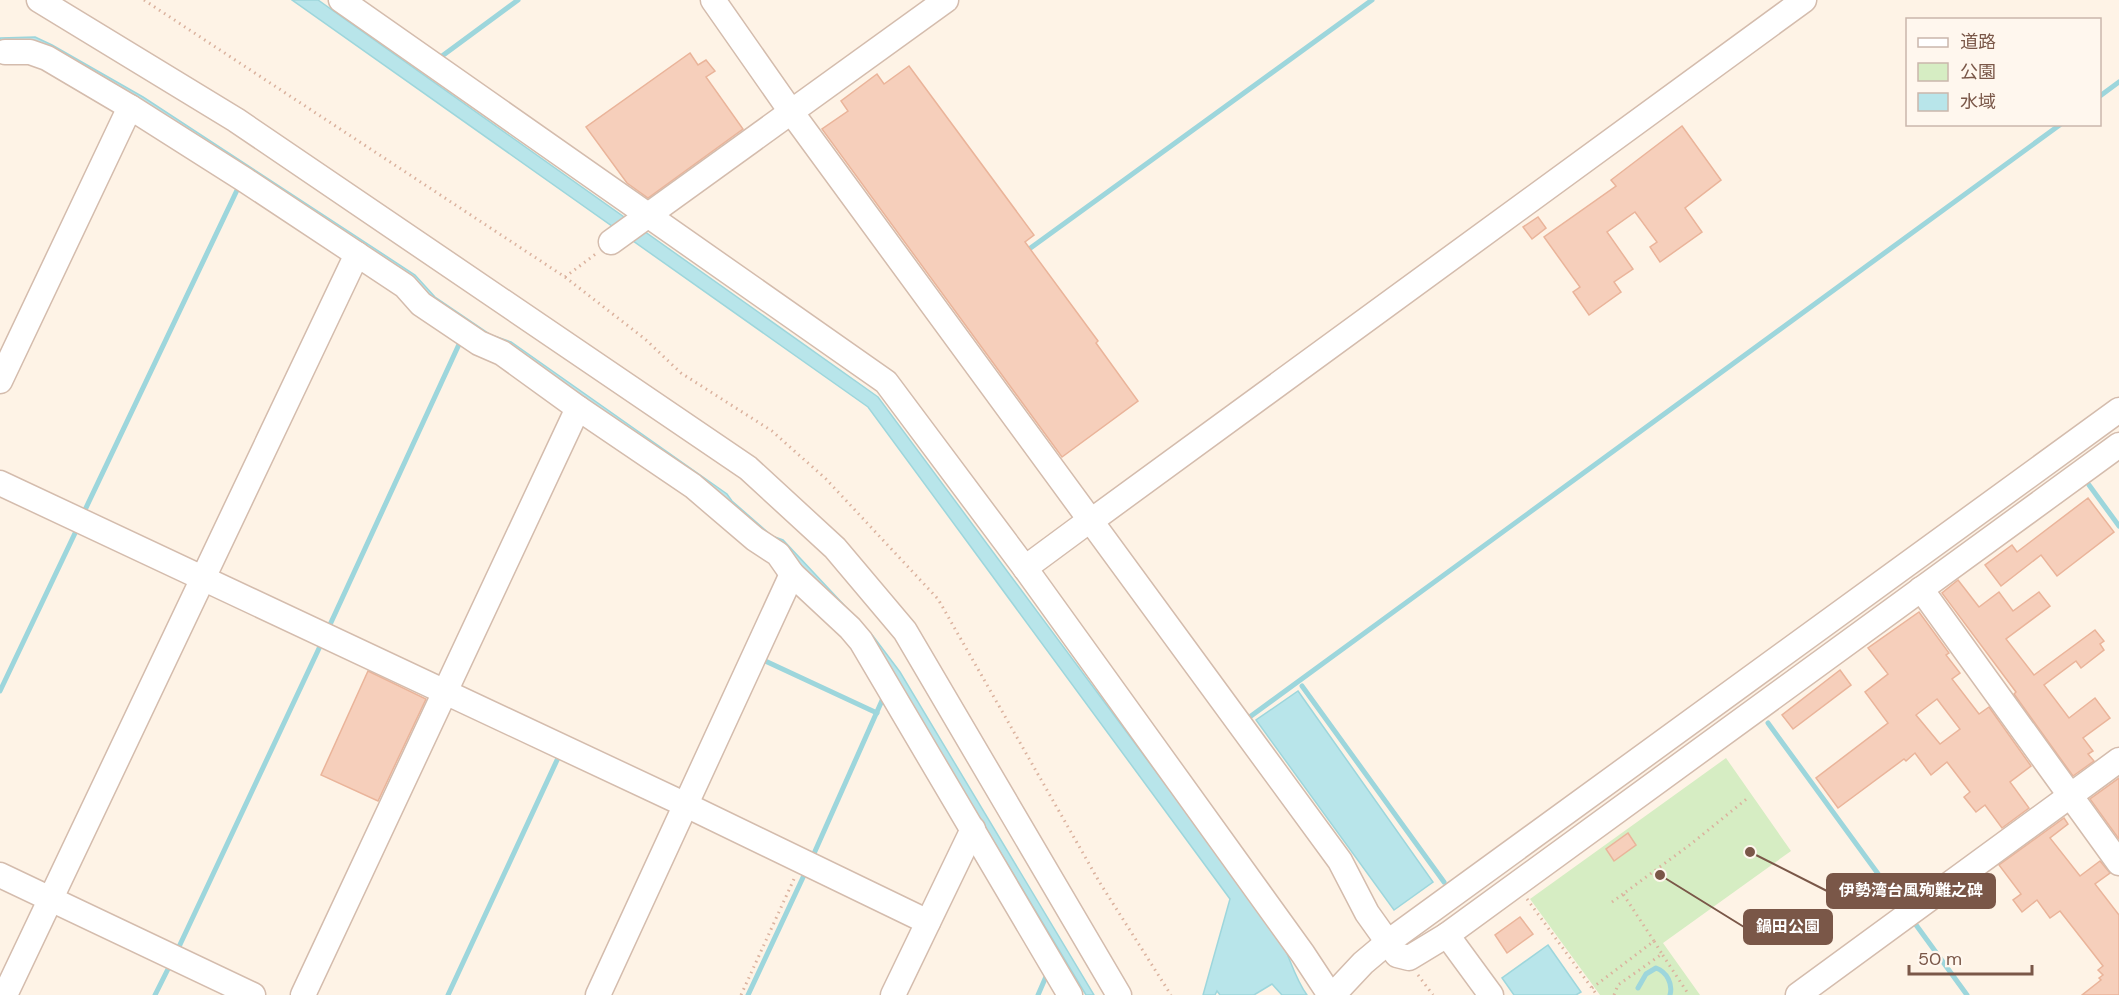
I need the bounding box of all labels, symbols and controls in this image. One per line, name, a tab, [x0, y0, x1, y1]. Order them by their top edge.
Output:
legend	[1906, 18, 2101, 126]
text: 道路	[1960, 30, 1996, 54]
text: 公園	[1960, 60, 1996, 84]
text: 水域	[1960, 90, 1996, 114]
callout: 伊勢湾台風殉難之碑	[1827, 874, 1995, 908]
text: 伊勢湾台風殉難之碑	[1838, 880, 1983, 901]
callout: 鍋田公園	[1744, 910, 1832, 944]
text: 鍋田公園	[1756, 916, 1820, 937]
scale bar	[1909, 938, 2032, 976]
text: 50 m	[1918, 947, 1962, 971]

